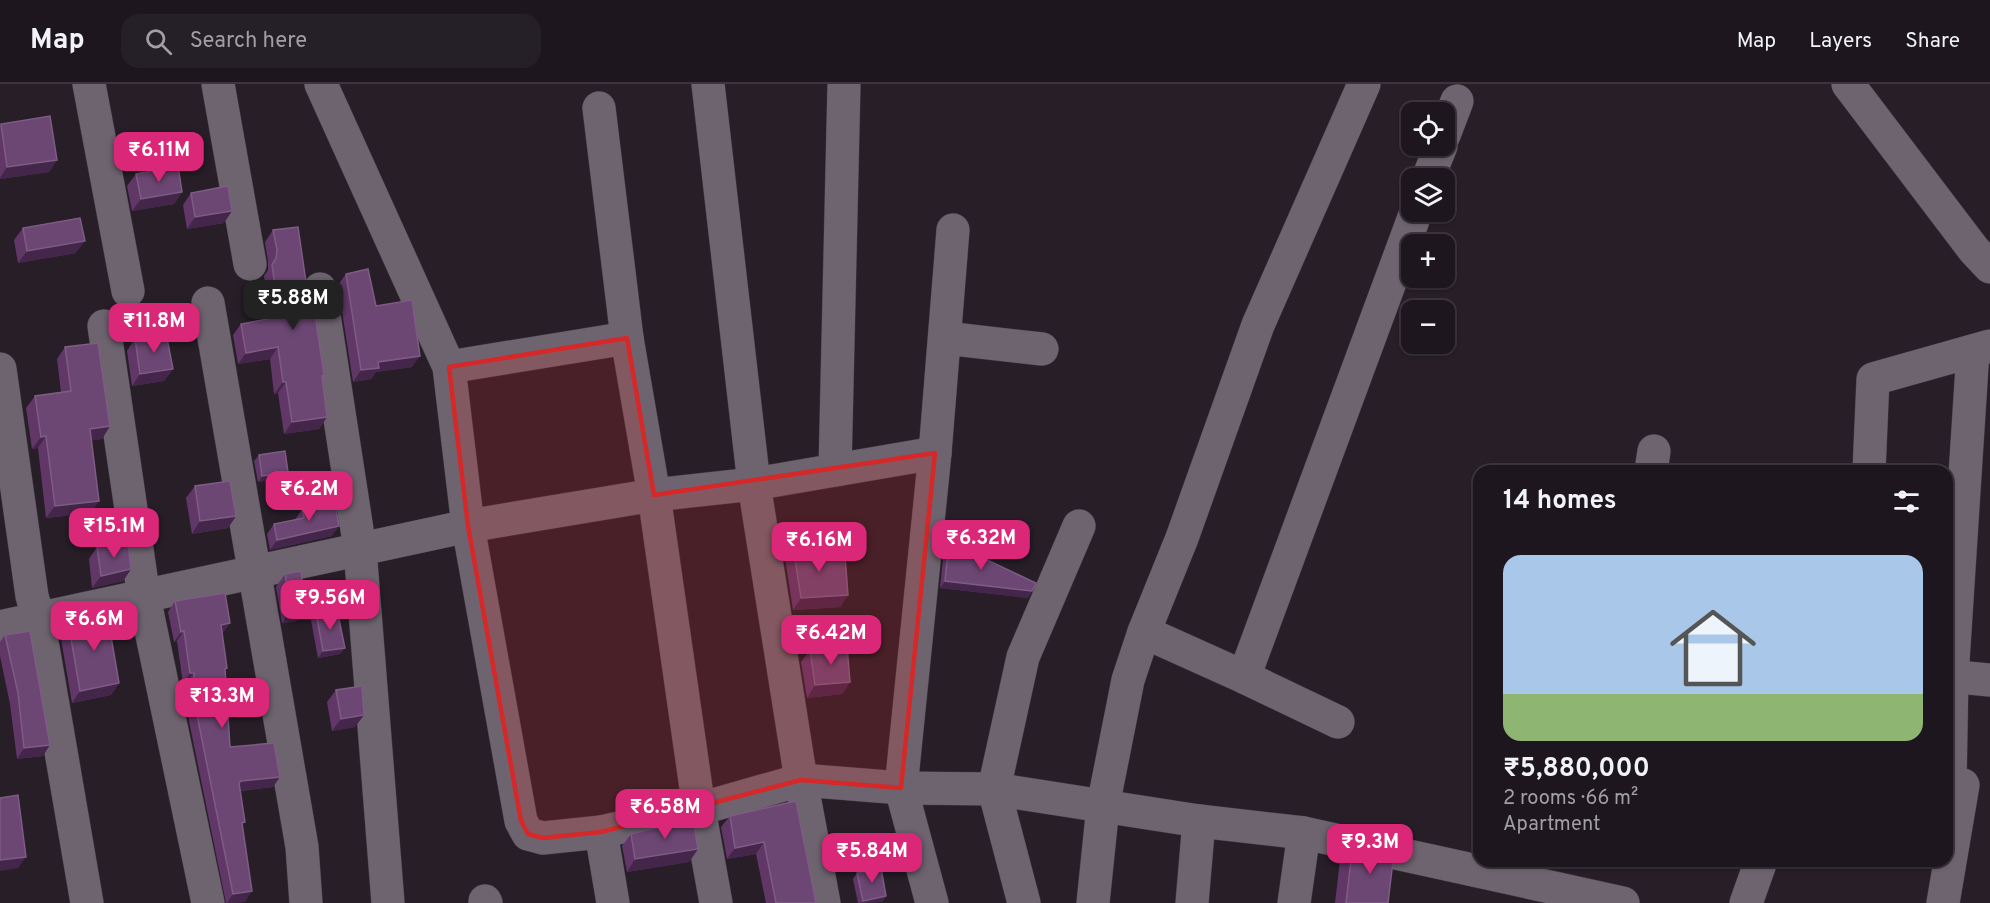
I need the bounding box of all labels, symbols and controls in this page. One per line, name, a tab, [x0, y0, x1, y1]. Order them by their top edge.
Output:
search box	[121, 14, 541, 68]
text: Map	[30, 23, 85, 59]
icon: search	[142, 25, 175, 58]
text: Search here	[190, 28, 307, 55]
text: Map	[1737, 28, 1776, 55]
text: Layers	[1809, 28, 1872, 55]
text: Share	[1905, 28, 1960, 55]
map controls	[1401, 102, 1455, 354]
button: locate	[1401, 102, 1455, 156]
pin: ₹6.11M	[110, 132, 208, 183]
text: ₹6.11M	[128, 138, 190, 164]
button: layers	[1401, 168, 1455, 222]
button: +	[1401, 234, 1455, 288]
pin: ₹5.88M	[244, 280, 342, 331]
text: ₹5.88M	[257, 286, 329, 312]
button: −	[1401, 300, 1455, 354]
pin: ₹11.8M	[105, 303, 203, 354]
text: ₹11.8M	[123, 309, 185, 335]
pin: ₹6.2M	[267, 471, 351, 522]
text: ₹6.2M	[280, 477, 338, 503]
text: 14 homes	[1503, 485, 1617, 518]
icon: filters	[1890, 485, 1923, 518]
pin: ₹15.1M	[65, 508, 163, 559]
text: ₹15.1M	[83, 514, 145, 540]
pin: ₹6.32M	[932, 520, 1030, 571]
pin: ₹6.16M	[770, 522, 868, 573]
text: ₹6.32M	[946, 526, 1016, 552]
text: ₹6.16M	[786, 528, 852, 554]
pin: ₹9.56M	[281, 580, 379, 631]
text: ₹9.56M	[295, 586, 366, 612]
icon: home	[1659, 594, 1767, 702]
pin: ₹6.6M	[52, 601, 136, 652]
text: ₹6.6M	[65, 607, 123, 633]
pin: ₹6.42M	[782, 615, 880, 666]
text: ₹6.42M	[795, 621, 867, 647]
pin: ₹13.3M	[173, 678, 271, 729]
text: ₹13.3M	[189, 684, 255, 710]
text: ₹5,880,000	[1503, 753, 1650, 786]
text: 2 rooms · 66 m²	[1503, 786, 1638, 812]
pin: ₹6.58M	[616, 789, 714, 840]
text: ₹6.58M	[629, 795, 701, 821]
text: Apartment	[1503, 812, 1601, 838]
pin: ₹9.3M	[1328, 824, 1412, 875]
text: ₹9.3M	[1341, 830, 1399, 856]
pin: ₹5.84M	[823, 833, 921, 884]
text: ₹5.84M	[836, 839, 908, 865]

